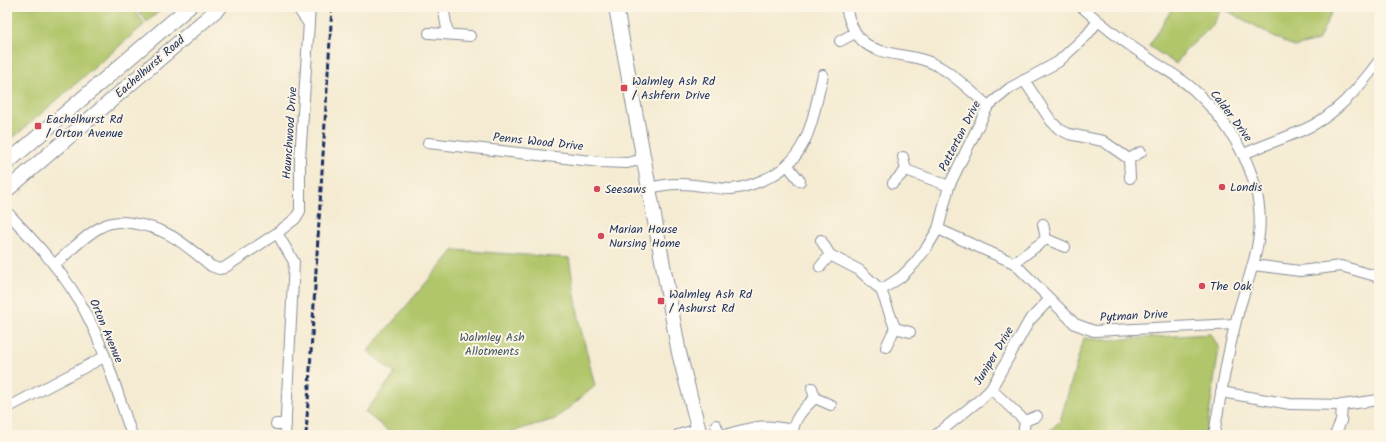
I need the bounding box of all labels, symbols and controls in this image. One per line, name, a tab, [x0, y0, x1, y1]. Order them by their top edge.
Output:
street label: Eachelhurst Road	[111, 30, 190, 103]
place label: Walmley Ash Rd / Ashfern Drive	[632, 72, 716, 105]
marker: Walmley Ash Rd / Ashfern Drive	[619, 83, 629, 93]
street label: Haunchwood Drive	[277, 86, 303, 180]
street label: Calder Drive	[1205, 86, 1257, 147]
street label: Patterton Drive	[934, 97, 986, 175]
place label: Eachelhurst Rd / Orton Avenue	[46, 110, 124, 143]
marker: Eachelhurst Rd / Orton Avenue	[33, 121, 43, 131]
street label: Penns Wood Drive	[492, 128, 585, 156]
place label: Londis	[1230, 178, 1262, 197]
place label: Seesaws	[605, 180, 646, 199]
marker: Londis	[1217, 182, 1227, 192]
marker: Seesaws	[592, 184, 602, 194]
place label: Marian House Nursing Home	[609, 220, 681, 253]
marker: Marian House Nursing Home	[596, 231, 606, 241]
place label: The Oak	[1210, 277, 1252, 296]
marker: The Oak	[1197, 281, 1207, 291]
place label: Walmley Ash Rd / Ashurst Rd	[669, 285, 753, 318]
street label: Orton Avenue	[84, 296, 128, 367]
marker: Walmley Ash Rd / Ashurst Rd	[656, 296, 666, 306]
street label: Pytman Drive	[1099, 305, 1169, 327]
street label: Juniper Drive	[969, 322, 1019, 389]
park label: Walmley Ash Allotments	[459, 328, 525, 361]

